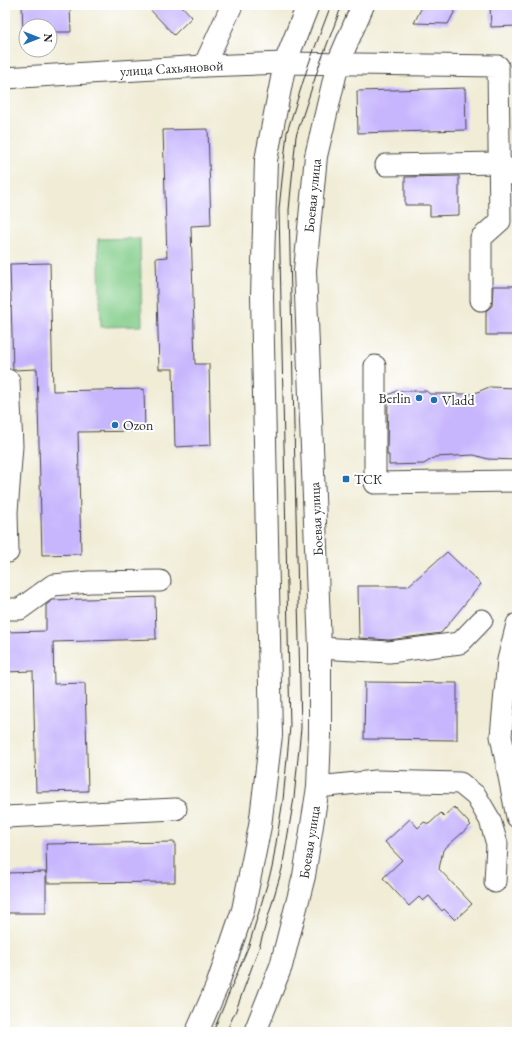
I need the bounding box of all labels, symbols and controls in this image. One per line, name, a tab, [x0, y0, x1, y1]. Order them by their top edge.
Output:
north arrow	[18, 18, 58, 58]
text: N	[41, 34, 55, 43]
street label: улица Сахьяновой	[119, 56, 224, 80]
street label: Боевая улица	[300, 158, 325, 233]
place label: Berlin	[378, 389, 412, 407]
place label: Vladd	[442, 391, 475, 409]
marker: Berlin	[414, 393, 424, 403]
marker: Vladd	[429, 395, 439, 405]
place label: Ozon	[123, 416, 154, 434]
marker: Ozon	[110, 420, 120, 430]
place label: ТСК	[354, 470, 383, 488]
marker: ТСК	[341, 474, 351, 484]
street label: Боевая улица	[305, 481, 327, 556]
street label: Боевая улица	[295, 804, 324, 880]

